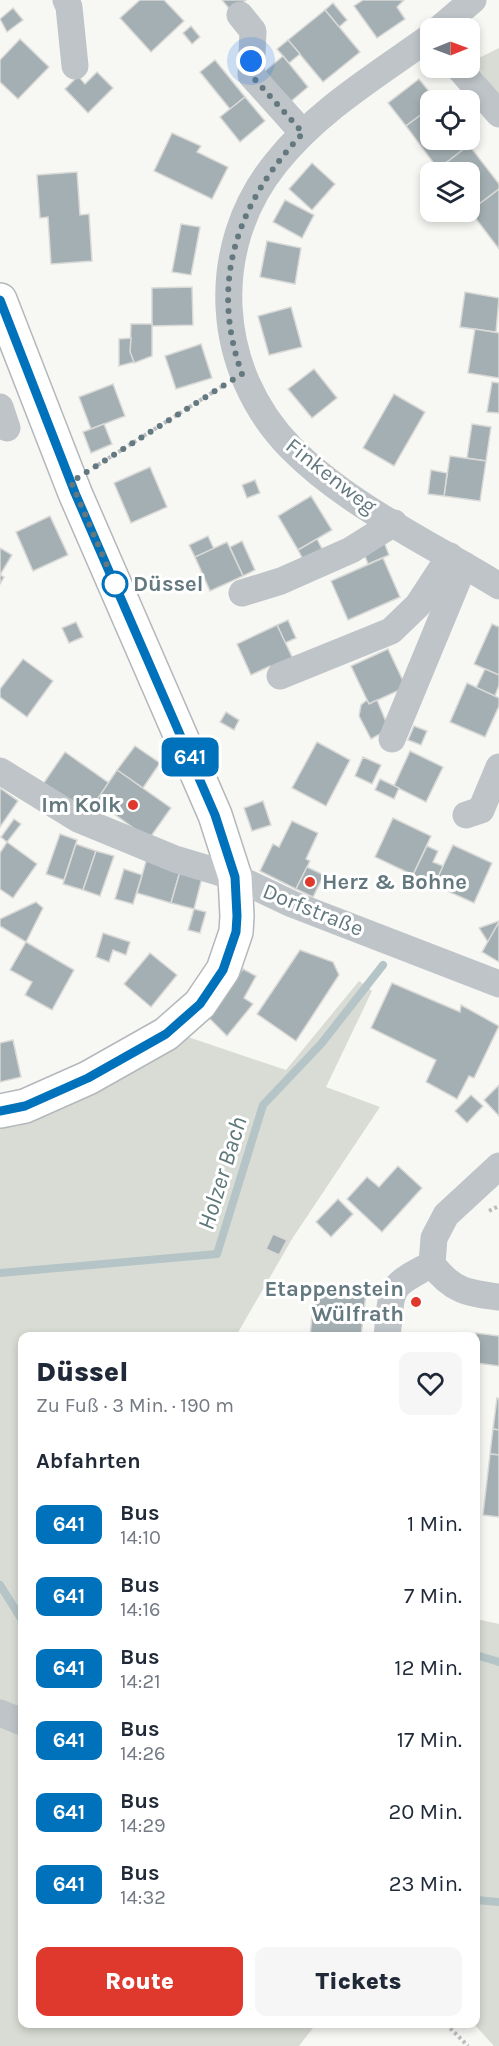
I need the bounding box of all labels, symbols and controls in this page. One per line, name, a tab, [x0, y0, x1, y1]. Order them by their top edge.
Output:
north arrow	[420, 18, 480, 78]
map controls	[420, 18, 480, 222]
your location	[236, 46, 266, 76]
button: locate	[420, 90, 480, 150]
button: layers	[420, 162, 480, 222]
street label: Finkenweg	[280, 433, 382, 520]
marker: Düssel	[102, 571, 128, 597]
place label: Düssel	[133, 571, 203, 597]
line badge: 641	[156, 738, 225, 777]
text: 641	[174, 745, 206, 769]
place label: Im Kolk	[41, 792, 121, 818]
marker: Im Kolk	[126, 798, 140, 812]
place label: Herz & Bohne	[322, 869, 467, 895]
marker: Herz & Bohne	[303, 875, 317, 889]
street label: Dorfstraße	[259, 878, 367, 942]
water label: Holzer Bach	[192, 1113, 252, 1233]
place label: Etappenstein Wülfrath	[264, 1276, 404, 1327]
marker: Etappenstein Wülfrath	[409, 1295, 423, 1309]
button: heart	[399, 1352, 462, 1415]
text: Düssel	[36, 1355, 128, 1388]
text: Zu Fuß · 3 Min. · 190 m	[36, 1394, 234, 1417]
text: Abfahrten	[36, 1448, 141, 1474]
text: Bus	[120, 1500, 160, 1526]
text: 1 Min.	[407, 1511, 462, 1537]
text: 641	[53, 1512, 85, 1536]
text: 14:10	[120, 1526, 161, 1549]
text: Bus	[120, 1572, 160, 1598]
text: 7 Min.	[404, 1583, 462, 1609]
text: 641	[53, 1584, 85, 1608]
text: 14:16	[120, 1598, 160, 1621]
text: Bus	[120, 1644, 160, 1670]
text: 12 Min.	[394, 1655, 462, 1681]
text: 641	[53, 1656, 85, 1680]
text: 14:21	[120, 1670, 161, 1693]
text: Bus	[120, 1716, 160, 1742]
text: 17 Min.	[397, 1727, 462, 1753]
text: 641	[53, 1728, 85, 1752]
text: 14:26	[120, 1742, 165, 1765]
text: Bus	[120, 1788, 160, 1814]
text: 20 Min.	[389, 1799, 462, 1825]
text: 641	[53, 1800, 85, 1824]
text: 14:29	[120, 1814, 166, 1837]
text: Bus	[120, 1860, 160, 1886]
text: 23 Min.	[389, 1871, 462, 1897]
text: 641	[53, 1872, 85, 1896]
text: 14:32	[120, 1886, 166, 1909]
button: Route	[36, 1947, 243, 2016]
button: Tickets	[255, 1947, 462, 2016]

